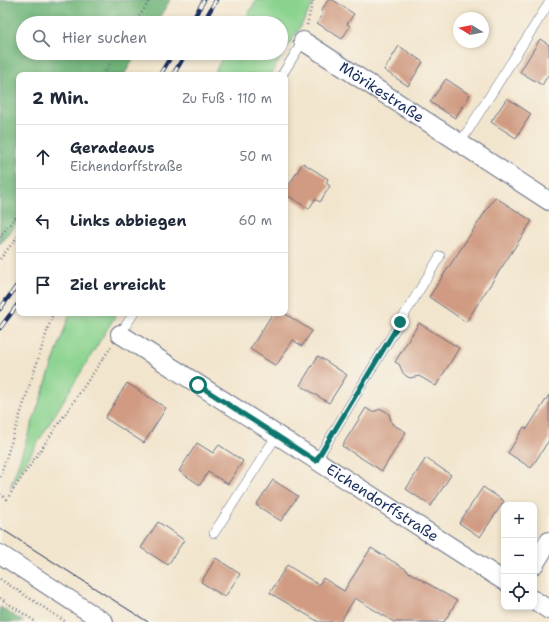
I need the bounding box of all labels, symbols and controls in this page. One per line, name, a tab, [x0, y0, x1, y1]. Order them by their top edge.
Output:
north arrow	[453, 12, 489, 48]
search box	[16, 16, 288, 60]
icon: search	[30, 27, 52, 49]
text: Hier suchen	[62, 28, 147, 48]
street label: Mörikestraße	[335, 57, 428, 127]
text: 2 Min.	[32, 87, 89, 109]
text: Zu Fuß · 110 m	[182, 90, 272, 107]
text: Geradeaus	[70, 138, 155, 158]
icon: ahead	[32, 146, 54, 168]
text: 50 m	[239, 148, 272, 165]
text: Eichendorffstraße	[70, 158, 183, 175]
icon: left	[32, 210, 54, 232]
text: Links abbiegen	[70, 211, 186, 231]
text: 60 m	[239, 212, 272, 229]
icon: arrive	[32, 274, 54, 296]
text: Ziel erreicht	[70, 275, 166, 295]
route end	[391, 313, 409, 331]
route start	[189, 376, 207, 394]
street label: Eichendorffstraße	[322, 459, 443, 546]
map controls	[501, 502, 537, 610]
button: +	[501, 502, 537, 538]
button: −	[501, 538, 537, 574]
button: locate	[501, 574, 537, 610]

